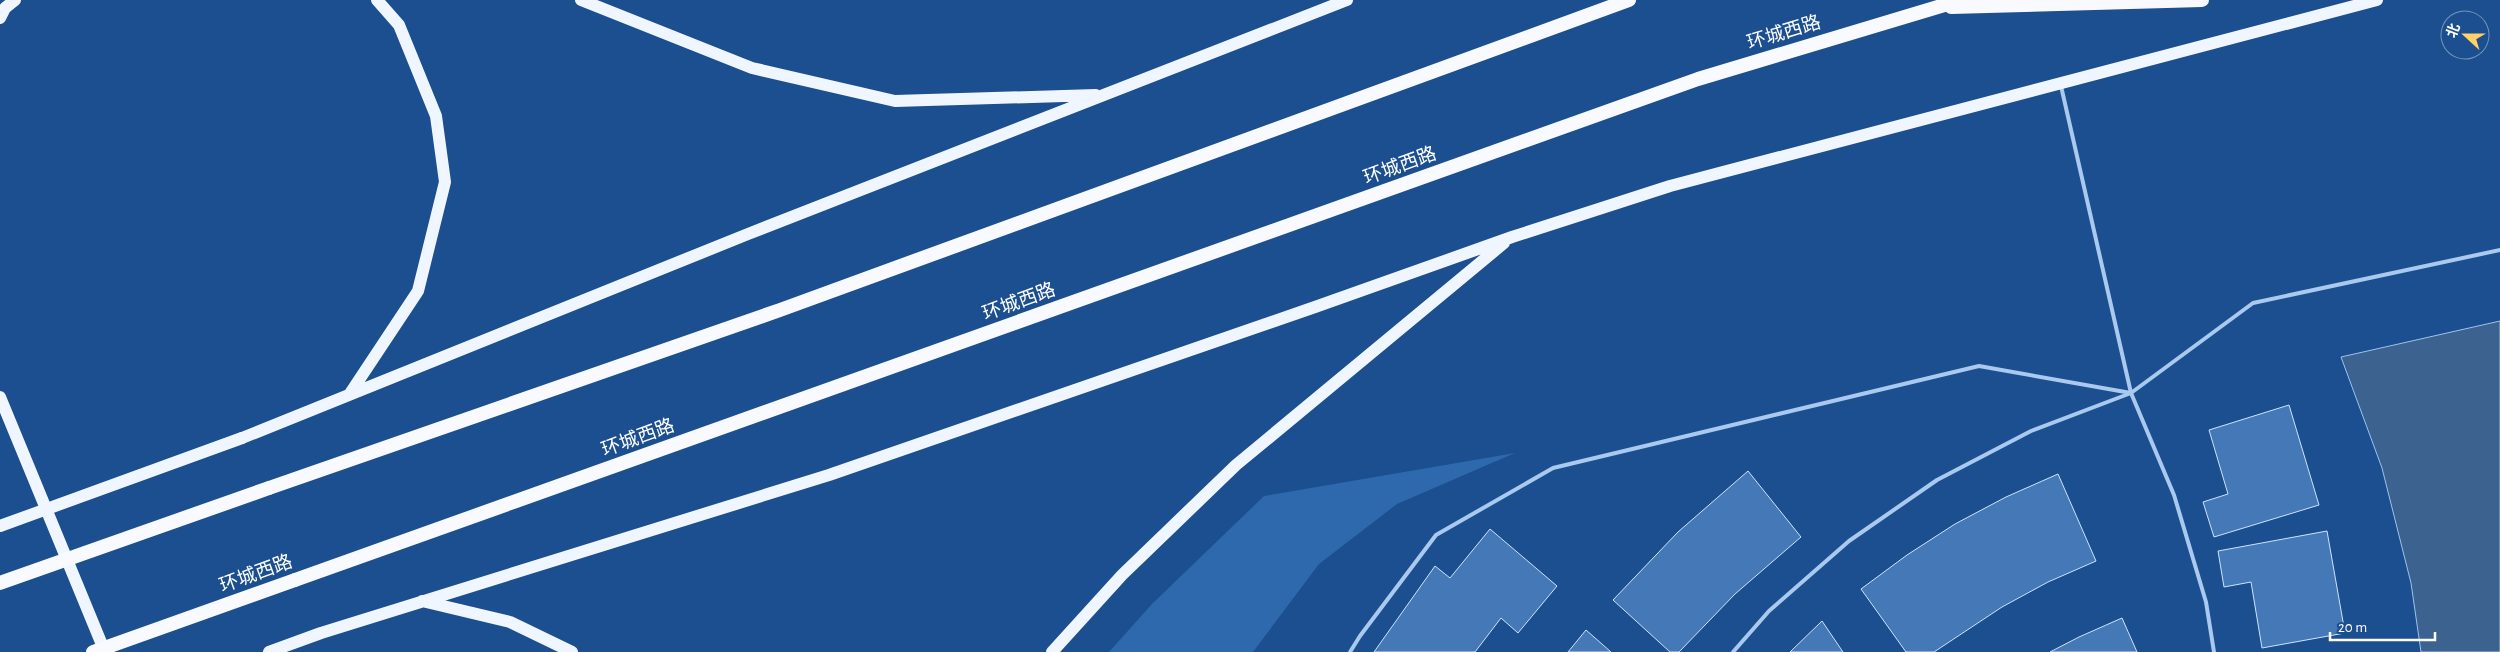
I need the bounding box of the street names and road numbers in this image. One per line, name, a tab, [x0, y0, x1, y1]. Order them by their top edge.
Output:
street label: 环城西路	[1745, 12, 1823, 53]
street label: 环城西路	[1361, 143, 1439, 188]
street label: 环城西路	[980, 279, 1058, 324]
street label: 环城西路	[599, 415, 677, 460]
street label: 环城西路	[217, 551, 295, 596]

